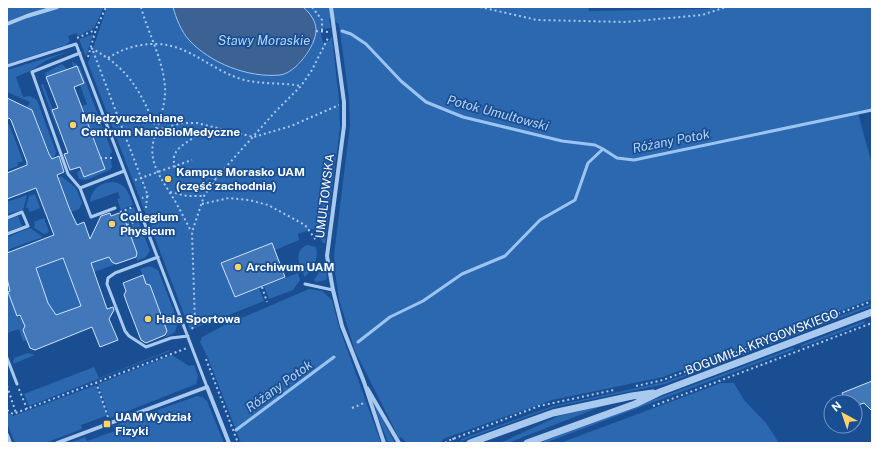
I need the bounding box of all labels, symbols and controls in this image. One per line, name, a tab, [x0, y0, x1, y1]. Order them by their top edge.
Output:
water label: Stawy Moraskie	[218, 33, 310, 48]
water label: Potok Umultowski	[446, 92, 551, 134]
place label: Międzyuczelniane Centrum NanoBioMedyczne	[81, 111, 240, 139]
marker: Międzyuczelniane Centrum NanoBioMedyczne	[68, 120, 78, 130]
water label: Różany Potok	[631, 126, 711, 156]
street label: UMULTOWSKA	[313, 152, 337, 239]
place label: Kampus Morasko UAM (część zachodnia)	[176, 165, 305, 193]
marker: Kampus Morasko UAM (część zachodnia)	[163, 174, 173, 184]
place label: Collegium Physicum	[120, 210, 179, 238]
marker: Collegium Physicum	[107, 219, 117, 229]
place label: Archiwum UAM	[246, 260, 335, 274]
marker: Archiwum UAM	[233, 262, 243, 272]
street label: BOGUMIŁA KRYGOWSKIEGO	[683, 306, 841, 378]
place label: Hala Sportowa	[156, 312, 241, 326]
marker: Hala Sportowa	[143, 314, 153, 324]
water label: Różany Potok	[243, 357, 315, 415]
north arrow	[823, 394, 863, 434]
text: N	[829, 399, 844, 414]
place label: UAM Wydział Fizyki	[115, 410, 191, 438]
marker: UAM Wydział Fizyki	[102, 419, 112, 429]

